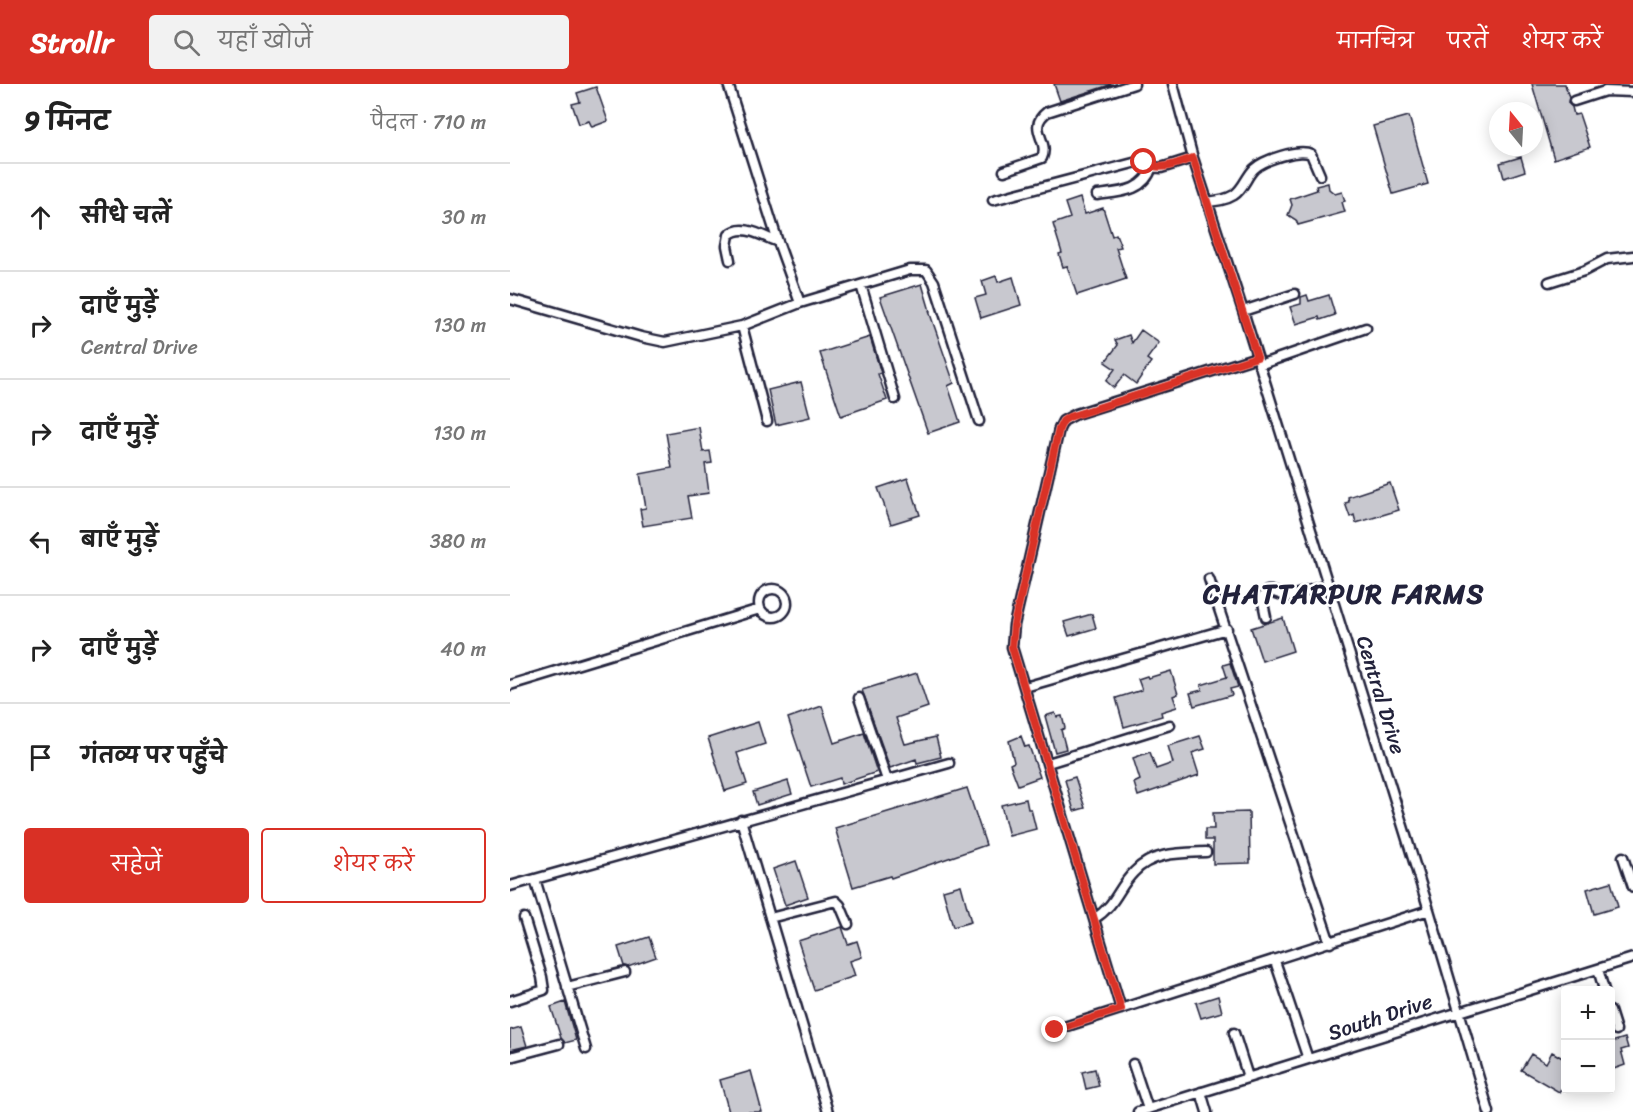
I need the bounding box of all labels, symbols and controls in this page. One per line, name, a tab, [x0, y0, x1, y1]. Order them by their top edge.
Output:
search box	[149, 15, 569, 69]
text: Strollr	[30, 18, 113, 67]
text: यहाँ खोजें	[218, 21, 313, 60]
text: मानचित्र	[1337, 22, 1414, 60]
text: परतें	[1447, 22, 1488, 60]
text: शेयर करें	[1521, 22, 1603, 60]
icon: search	[170, 26, 203, 59]
text: 9 मिनट	[24, 98, 110, 144]
north arrow	[1489, 102, 1543, 156]
text: पैदल · 710 m	[371, 105, 486, 140]
route start	[1130, 148, 1156, 174]
text: सीधे चलें	[81, 196, 171, 235]
text: 30 m	[442, 200, 486, 235]
icon: ahead	[24, 201, 57, 234]
text: दाएँ मुड़ें	[81, 286, 158, 325]
text: 130 m	[433, 308, 486, 343]
icon: right	[24, 309, 57, 342]
text: Central Drive	[81, 330, 198, 365]
text: दाएँ मुड़ें	[81, 412, 158, 451]
text: 130 m	[433, 416, 486, 451]
icon: right	[24, 417, 57, 450]
text: बाएँ मुड़ें	[81, 520, 158, 559]
text: 380 m	[430, 524, 486, 559]
icon: left	[24, 525, 57, 558]
district label: CHATTARPUR FARMS	[1202, 570, 1485, 618]
text: दाएँ मुड़ें	[81, 628, 158, 667]
street label: Central Drive	[1345, 631, 1417, 759]
text: 40 m	[440, 632, 486, 667]
icon: right	[24, 633, 57, 666]
text: गंतव्य पर पहुँचे	[81, 736, 226, 775]
icon: arrive	[24, 741, 57, 774]
button: सहेजें	[24, 828, 249, 903]
button: शेयर करें	[261, 828, 486, 903]
street label: South Drive	[1323, 982, 1438, 1052]
map controls	[1561, 986, 1615, 1094]
button: +	[1561, 986, 1615, 1040]
route end	[1041, 1016, 1067, 1042]
button: −	[1561, 1040, 1615, 1094]

